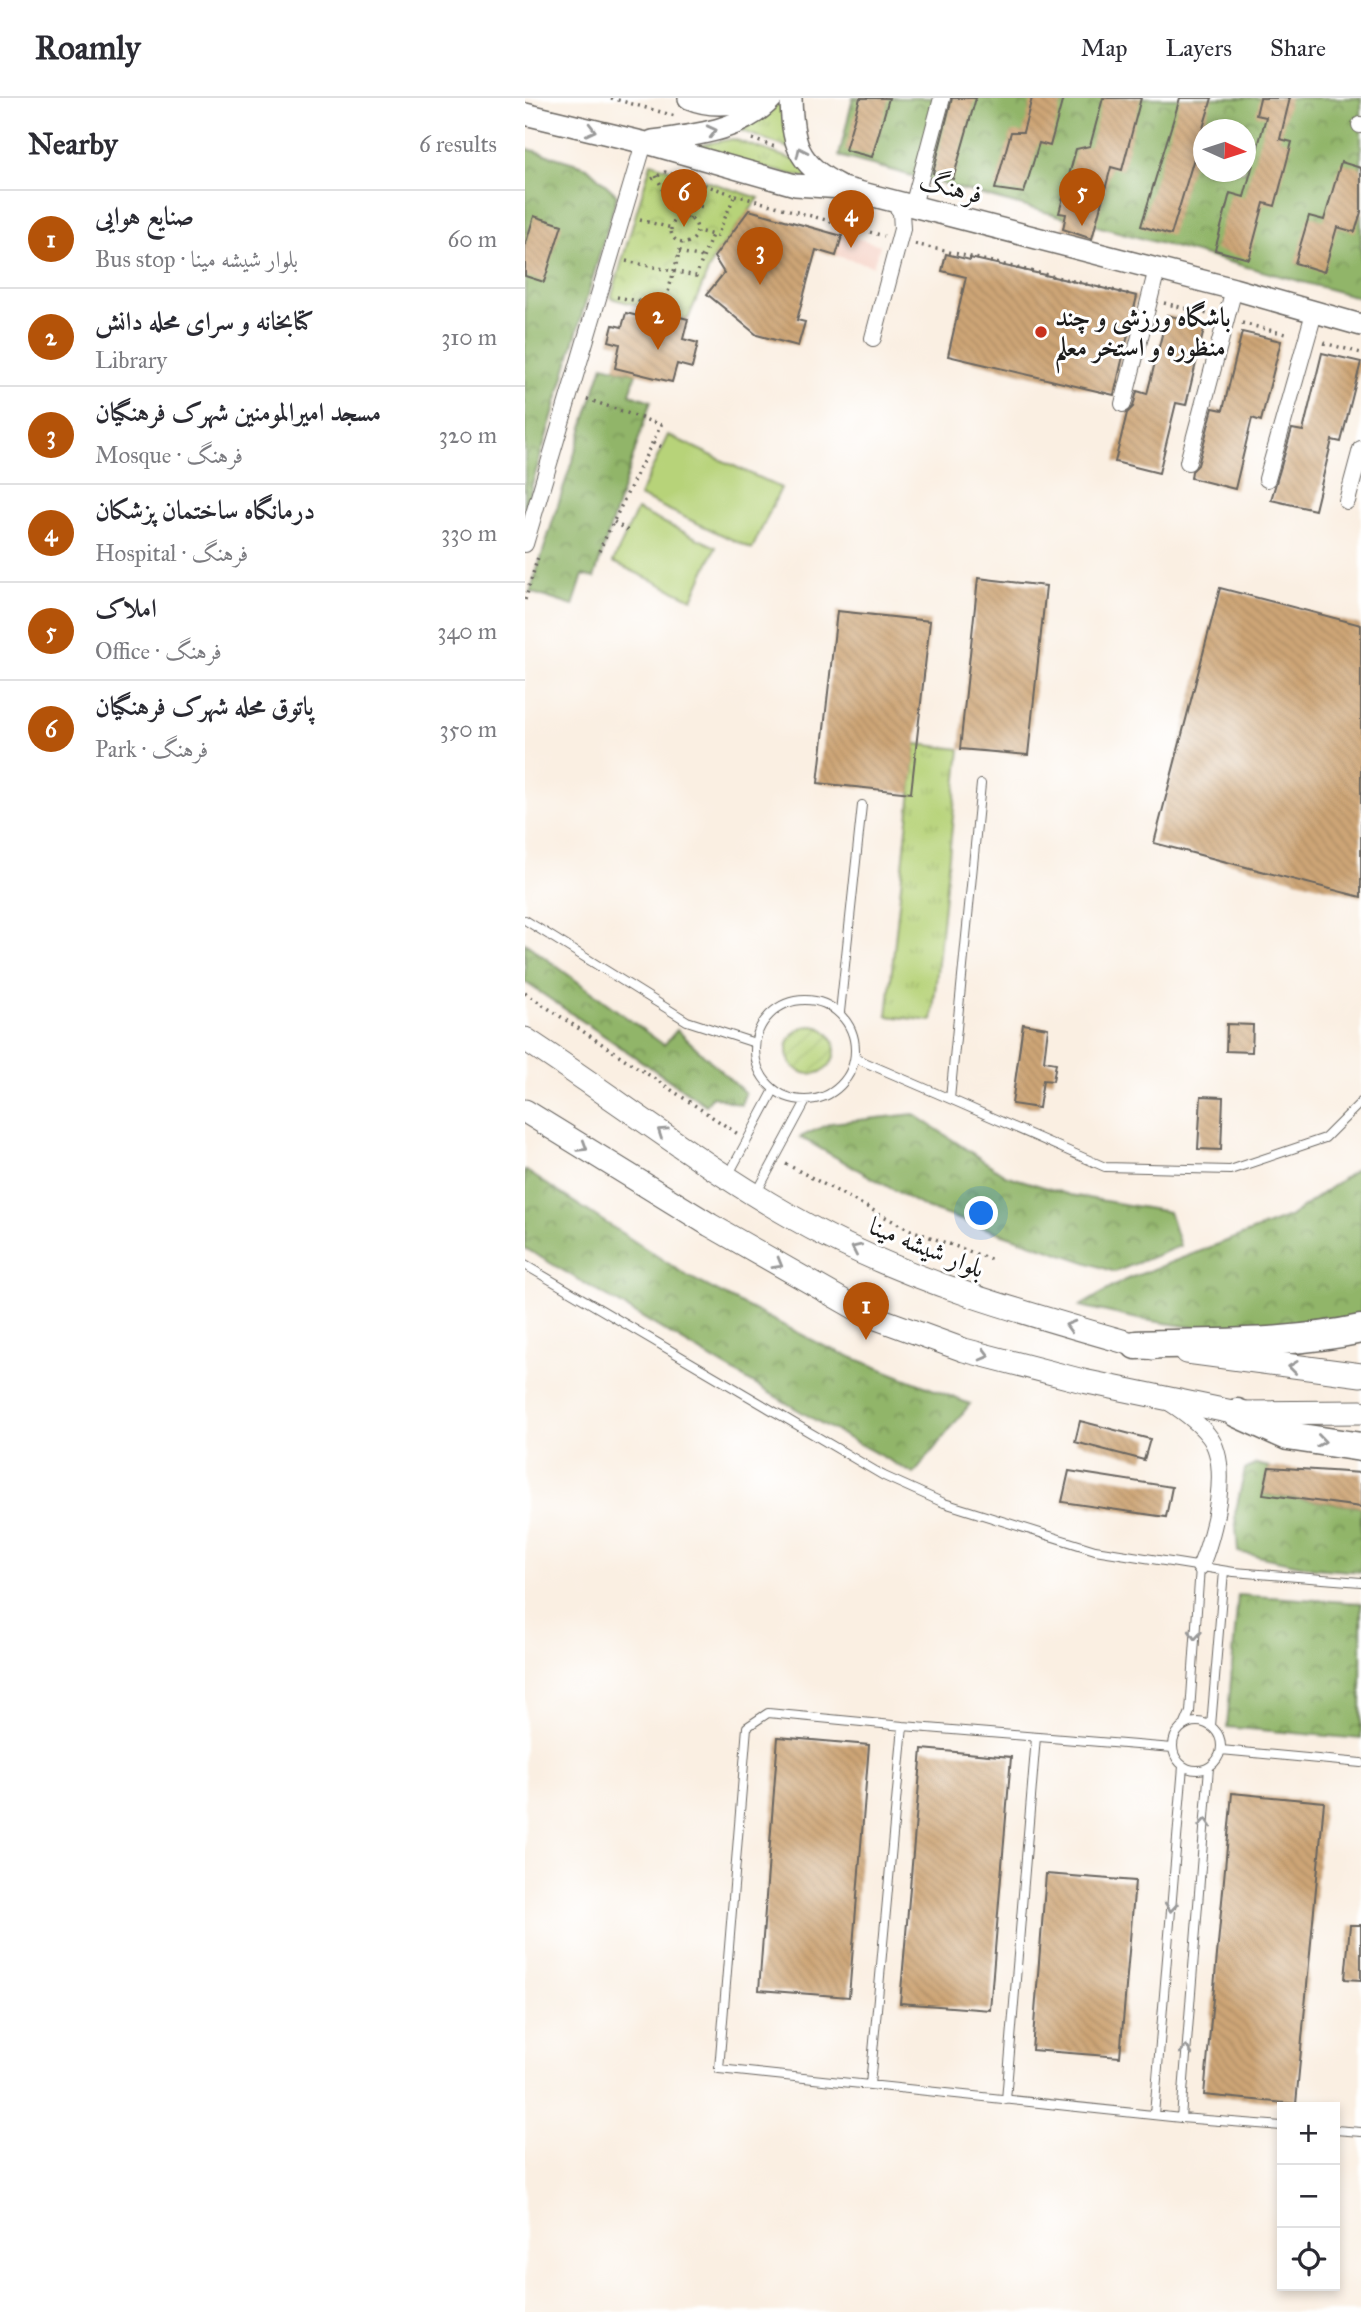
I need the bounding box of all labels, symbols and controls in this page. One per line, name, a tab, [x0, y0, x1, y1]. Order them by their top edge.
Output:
text: Roamly	[35, 28, 140, 68]
text: Map	[1081, 33, 1128, 63]
text: Layers	[1166, 33, 1232, 63]
text: Share	[1270, 33, 1326, 63]
north arrow	[1193, 119, 1256, 182]
one-way arrow	[585, 122, 597, 136]
one-way arrow	[705, 125, 717, 139]
text: Nearby	[28, 126, 118, 162]
text: 6 results	[419, 130, 497, 158]
one-way arrow	[795, 147, 809, 159]
street label: فرهنگ	[916, 164, 986, 211]
pin: 5	[1059, 168, 1105, 226]
pin: 6	[661, 169, 707, 227]
pin: 4	[828, 190, 874, 248]
text: صنایع هوایی	[95, 200, 194, 232]
text: 1	[46, 225, 56, 253]
text: 60 m	[448, 225, 497, 253]
pin: 3	[737, 227, 783, 285]
text: Bus stop · بلوار شیشه مینا	[95, 245, 298, 273]
pin: 2	[635, 292, 681, 350]
place label: باشگاه ورزشی و چند منظوره و استخر معلم	[1055, 300, 1231, 374]
text: کتابخانه و سرای محله دانش	[95, 305, 314, 337]
text: 2	[45, 323, 57, 351]
text: 310 m	[441, 323, 497, 351]
marker: باشگاه ورزشی و چند منظوره و استخر معلم	[1033, 324, 1049, 340]
text: Library	[95, 346, 167, 374]
text: مسجد امیرالمومنین شهرک فرهنگیان	[95, 396, 381, 428]
text: 3	[46, 421, 56, 449]
text: 320 m	[439, 421, 497, 449]
text: Mosque · فرهنگ	[95, 441, 243, 469]
text: درمانگاه ساختمان پزشکان	[95, 494, 315, 526]
text: 4	[45, 519, 57, 547]
text: 330 m	[441, 519, 497, 547]
text: Hospital · فرهنگ	[95, 539, 248, 567]
text: املاک	[95, 592, 157, 624]
text: 5	[46, 617, 56, 645]
text: 340 m	[437, 617, 497, 645]
text: Office · فرهنگ	[95, 637, 222, 665]
text: پاتوق محله شهرک فرهنگیان	[95, 690, 314, 722]
text: 6	[45, 715, 57, 743]
text: 350 m	[439, 715, 497, 743]
text: Park · فرهنگ	[95, 735, 208, 763]
one-way arrow	[657, 1128, 670, 1140]
one-way arrow	[575, 1138, 588, 1151]
your location	[964, 1196, 998, 1230]
street label: بلوار شیشه مینا	[865, 1209, 989, 1285]
one-way arrow	[851, 1244, 863, 1258]
one-way arrow	[771, 1256, 783, 1269]
pin: 1	[843, 1282, 889, 1340]
one-way arrow	[1064, 1320, 1076, 1335]
one-way arrow	[979, 1347, 991, 1361]
one-way arrow	[1287, 1360, 1299, 1375]
one-way arrow	[1315, 1433, 1327, 1448]
one-way arrow	[1188, 1629, 1203, 1640]
one-way arrow	[1197, 1818, 1212, 1829]
one-way arrow	[1164, 1902, 1179, 1913]
one-way arrow	[1178, 2044, 1193, 2055]
map controls	[1277, 2102, 1340, 2291]
button: +	[1277, 2102, 1340, 2165]
button: −	[1277, 2165, 1340, 2228]
button: locate	[1277, 2228, 1340, 2291]

